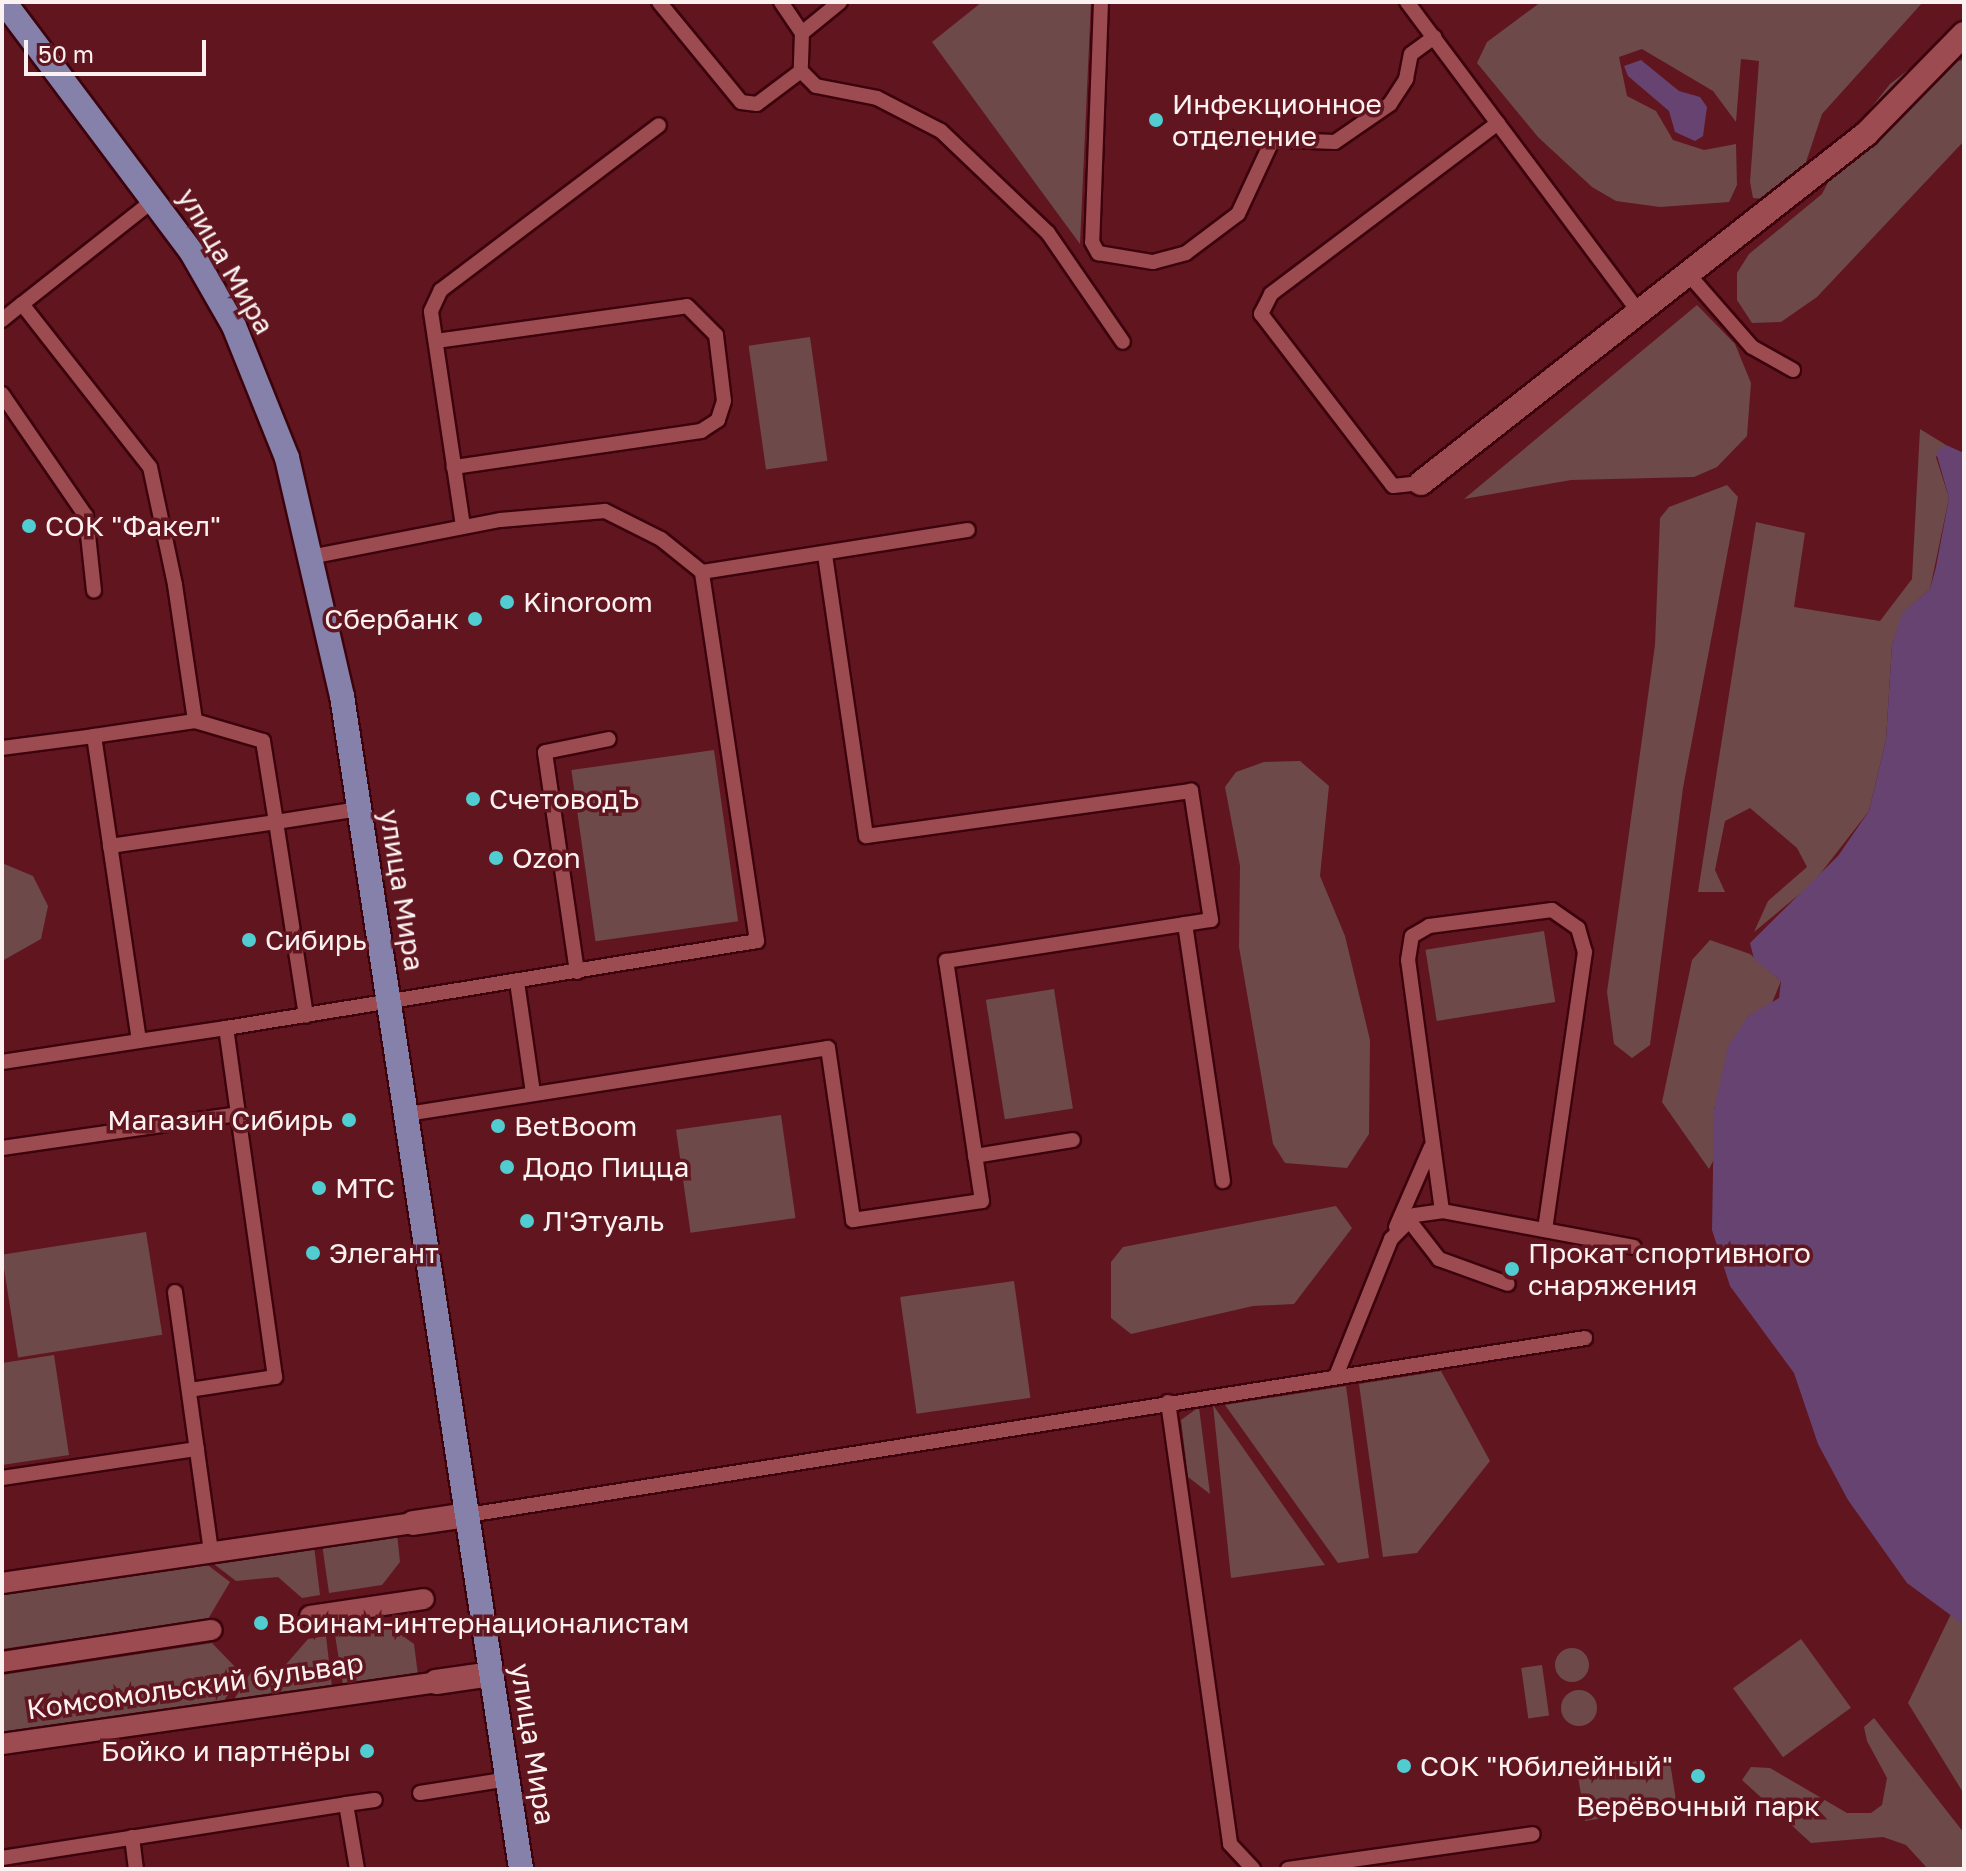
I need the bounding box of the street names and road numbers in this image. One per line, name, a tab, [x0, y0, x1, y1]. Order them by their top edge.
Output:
street label: улица Мира	[171, 182, 281, 340]
street label: улица Мира	[373, 807, 431, 973]
street label: Комсомольский бульвар	[24, 1646, 366, 1726]
street label: улица Мира	[504, 1661, 562, 1827]

